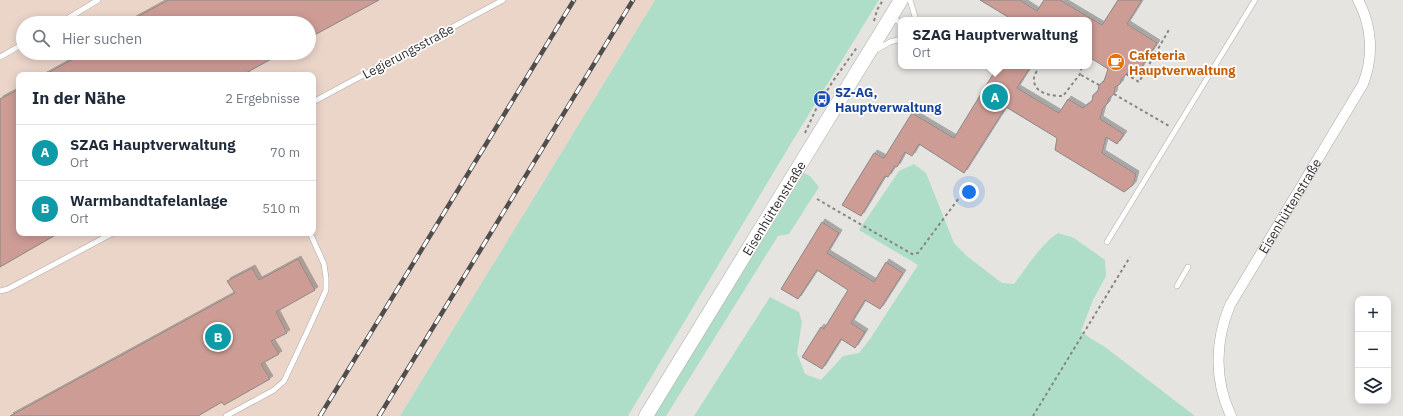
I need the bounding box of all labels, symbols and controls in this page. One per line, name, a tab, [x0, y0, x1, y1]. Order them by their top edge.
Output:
search box	[16, 16, 316, 60]
popup	[898, 17, 1092, 69]
street label: Legierungsstraße	[359, 20, 457, 83]
text: SZAG Hauptverwaltung	[912, 25, 1078, 44]
icon: search	[30, 27, 52, 49]
text: Hier suchen	[62, 29, 142, 48]
text: Ort	[912, 44, 931, 61]
place label: Cafeteria Hauptverwaltung	[1129, 47, 1236, 79]
cafe icon: Cafeteria Hauptverwaltung	[1106, 52, 1126, 72]
pin: A	[982, 82, 1008, 112]
place label: SZ-AG, Hauptverwaltung	[835, 84, 942, 116]
text: In der Nähe	[32, 87, 126, 109]
bus stop icon: SZ-AG, Hauptverwaltung	[812, 89, 832, 109]
text: 2 Ergebnisse	[225, 90, 300, 107]
text: SZAG Hauptverwaltung	[70, 135, 236, 154]
text: A	[41, 144, 49, 161]
text: 70 m	[270, 144, 300, 161]
text: Ort	[70, 154, 89, 171]
street label: Eisenhüttenstraße	[1255, 156, 1325, 257]
street label: Eisenhüttenstraße	[739, 158, 810, 259]
your location	[959, 182, 979, 202]
text: Warmbandtafelanlage	[70, 191, 228, 210]
text: B	[41, 200, 49, 217]
text: 510 m	[262, 200, 300, 217]
text: Ort	[70, 210, 89, 227]
map controls	[1355, 296, 1391, 404]
button: +	[1355, 296, 1391, 332]
pin: B	[205, 322, 231, 352]
button: −	[1355, 332, 1391, 368]
button: layers	[1355, 368, 1391, 404]

